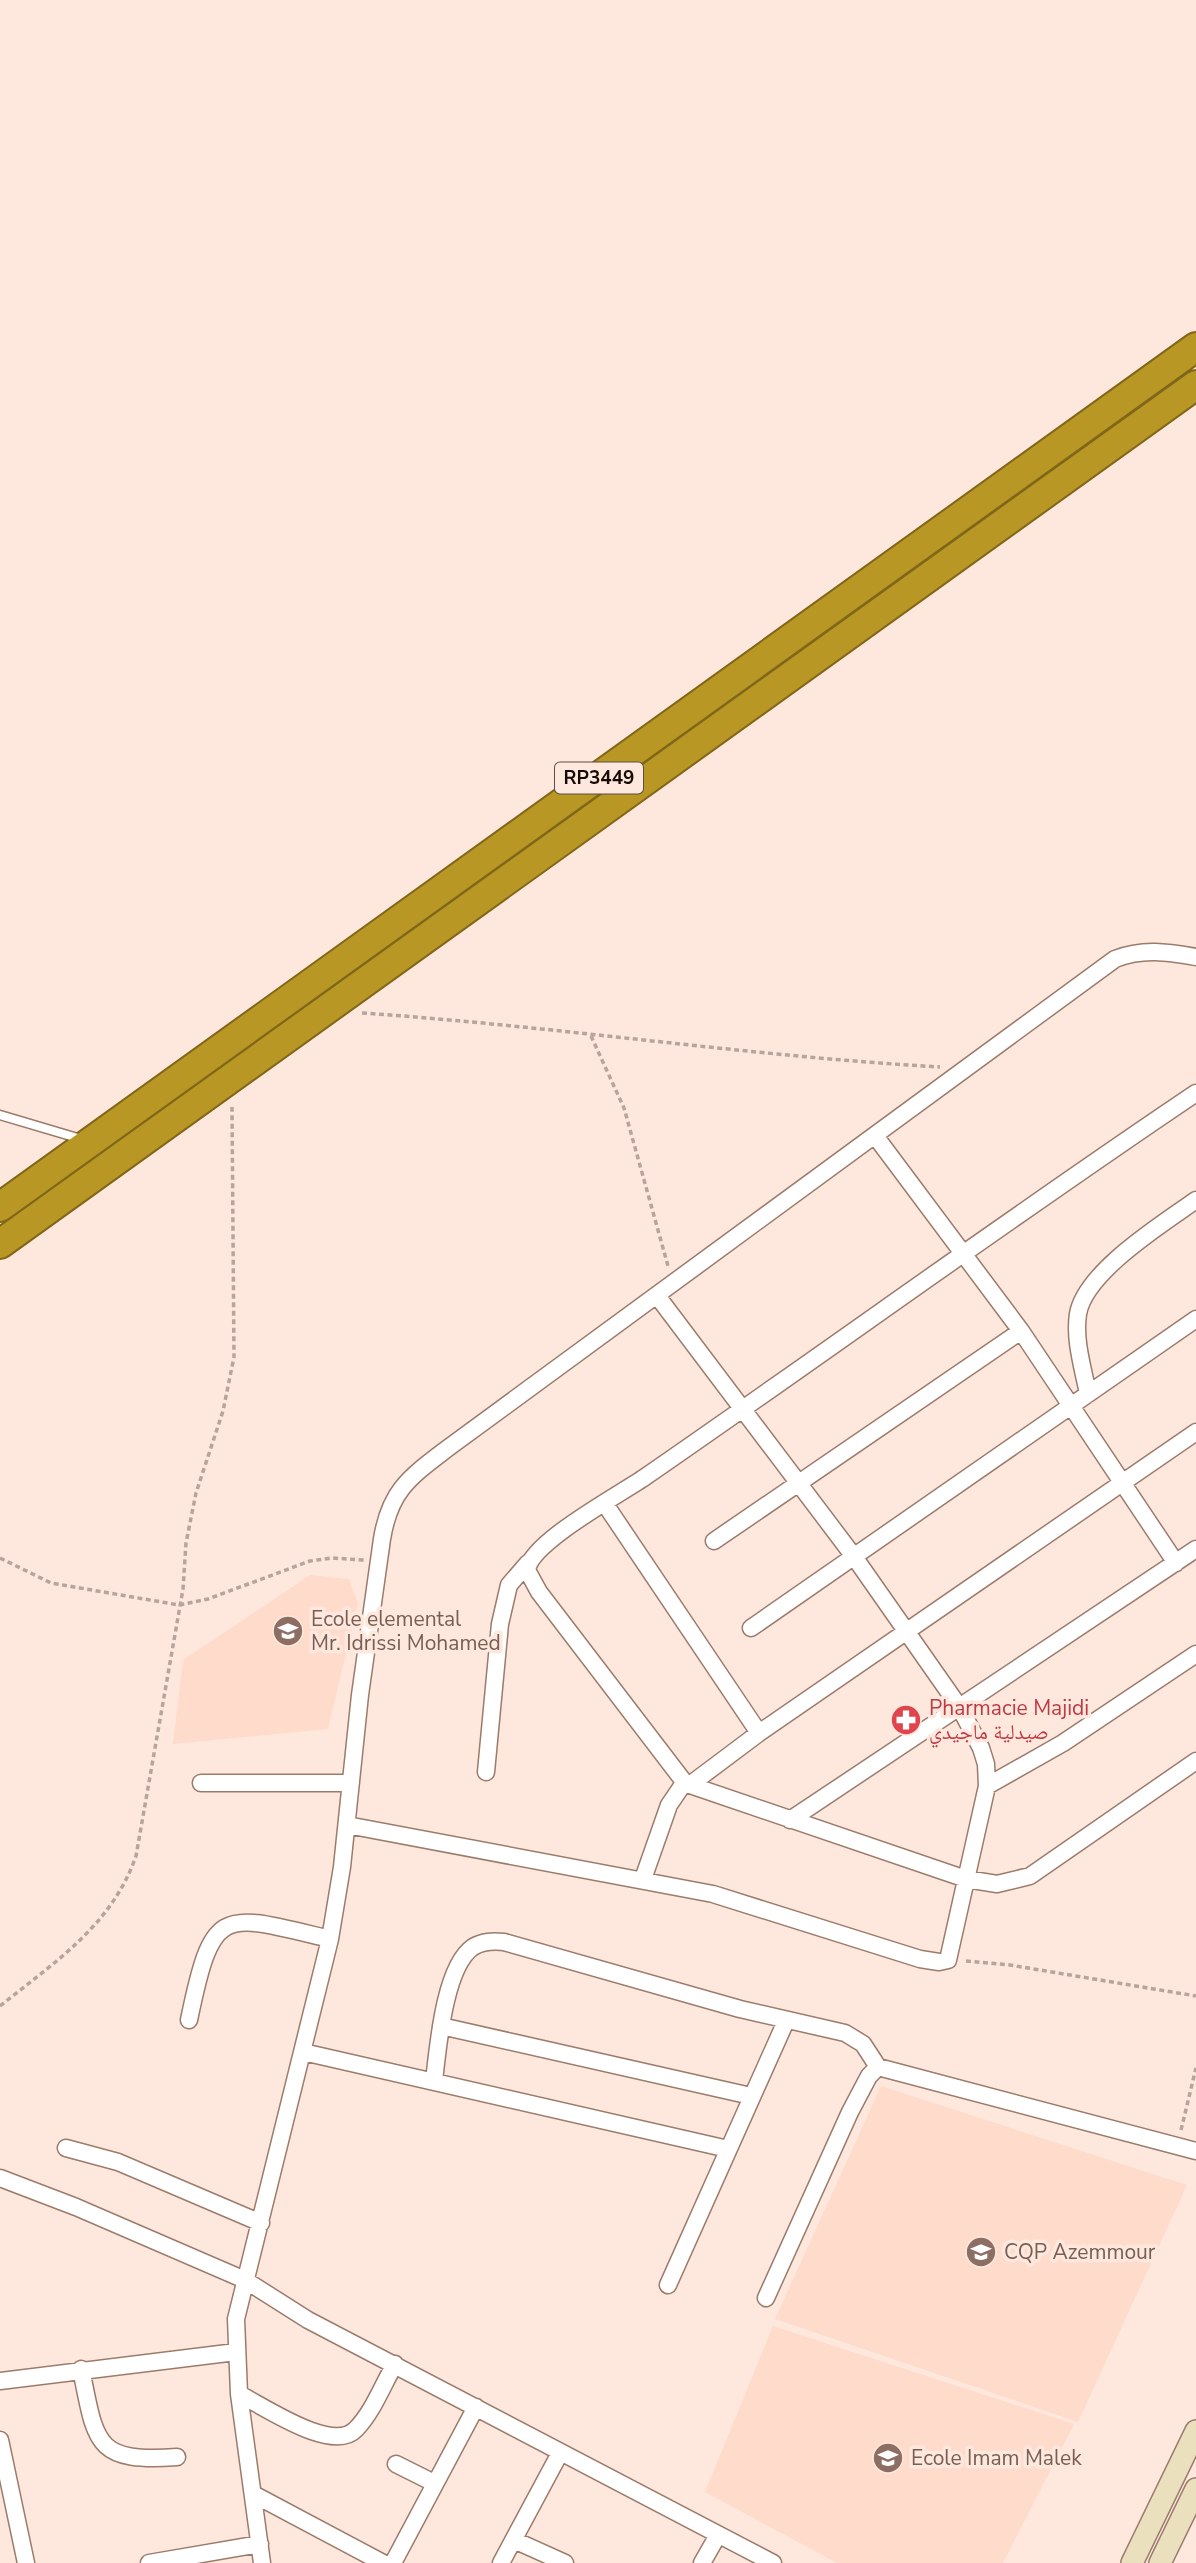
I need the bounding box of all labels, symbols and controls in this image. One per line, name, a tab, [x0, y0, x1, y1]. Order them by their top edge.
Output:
road number: RP3449	[555, 762, 643, 793]
place label: Ecole elemental Mr. Idrissi Mohamed	[311, 1605, 501, 1657]
school or university icon: Ecole elemental Mr. Idrissi Mohamed	[271, 1614, 305, 1648]
place label: Pharmacie Majidi صيدلية ماجيدي	[929, 1694, 1089, 1748]
pharmacy icon: Pharmacie Majidi صيدلية ماجيدي	[889, 1703, 923, 1737]
school or university icon: CQP Azemmour	[964, 2235, 998, 2269]
place label: CQP Azemmour	[1004, 2238, 1156, 2266]
school or university icon: Ecole Imam Malek	[871, 2441, 905, 2475]
place label: Ecole Imam Malek	[911, 2444, 1082, 2472]

